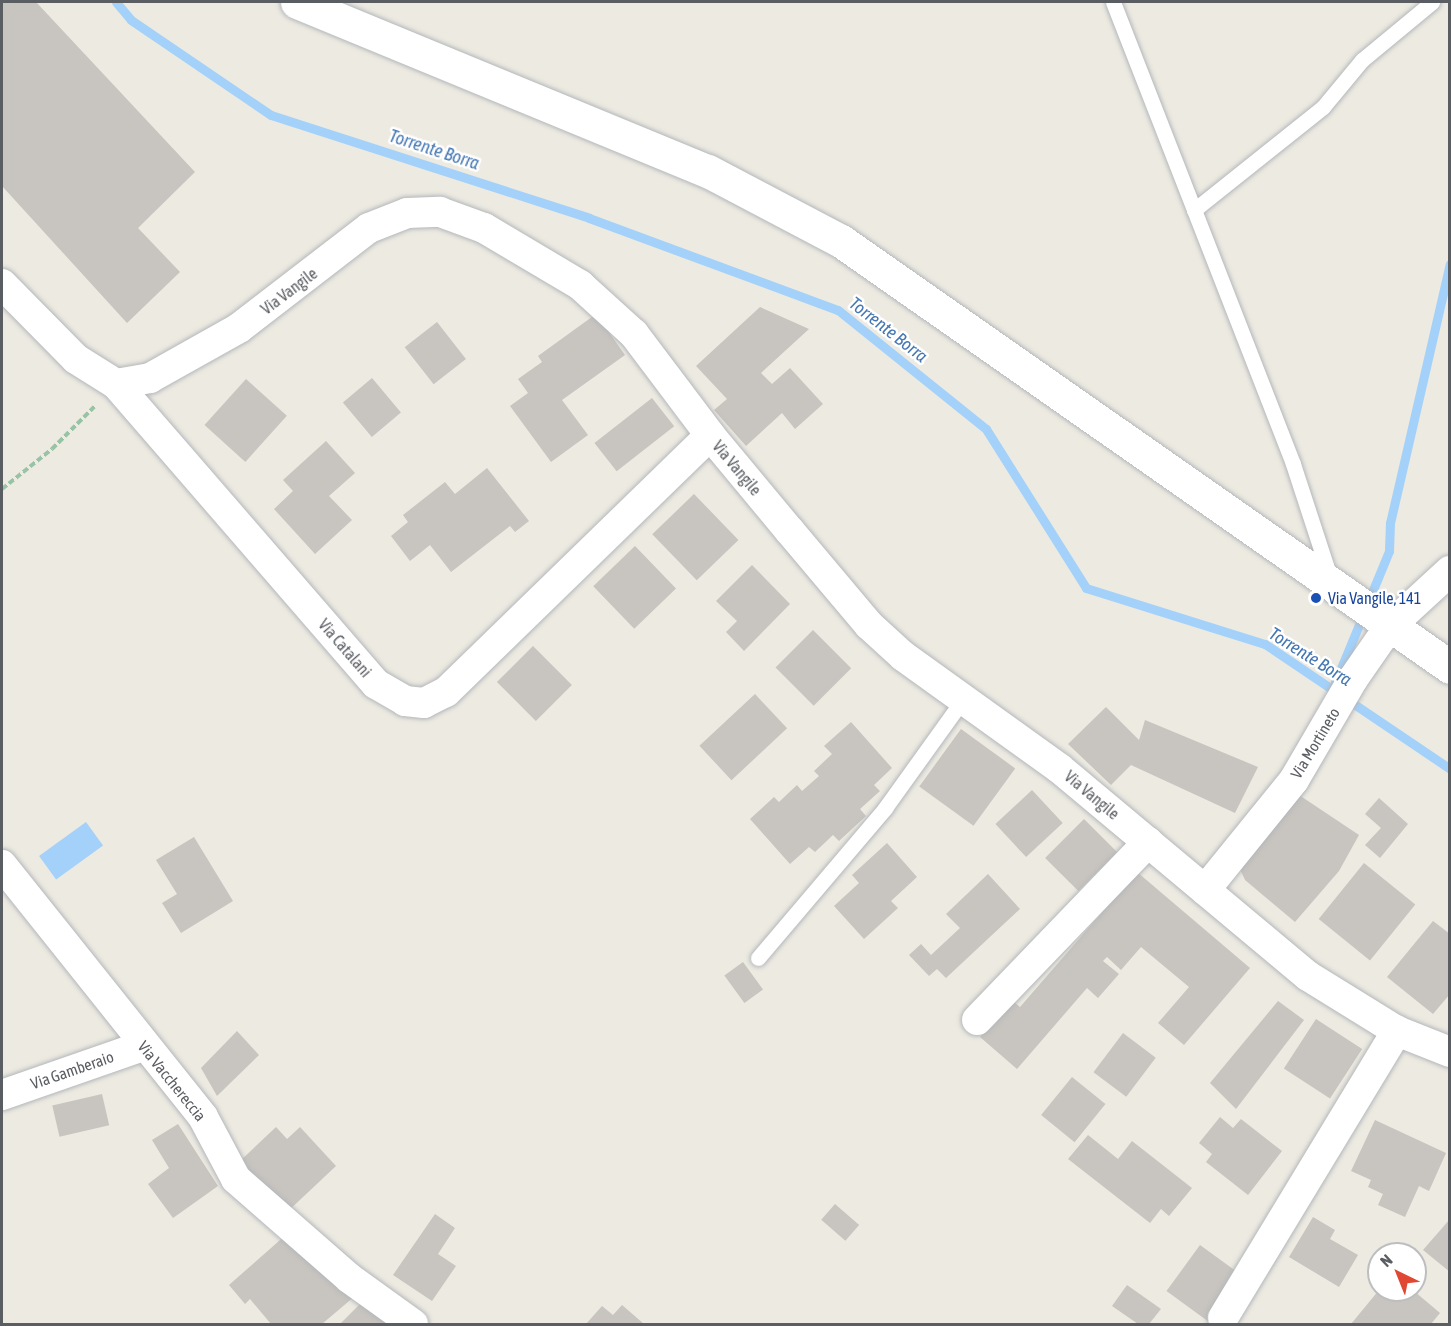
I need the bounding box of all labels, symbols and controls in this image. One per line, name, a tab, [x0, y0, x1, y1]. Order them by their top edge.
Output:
water label: Torrente Borra	[386, 125, 482, 175]
street label: Via Vangile	[257, 264, 321, 318]
water label: Torrente Borra	[845, 293, 931, 367]
street label: Via Vangile	[709, 437, 765, 499]
place label: Via Vangile, 141	[1328, 588, 1421, 608]
marker: Via Vangile, 141	[1309, 591, 1323, 605]
street label: Via Catalani	[314, 615, 376, 681]
water label: Torrente Borra	[1265, 623, 1355, 691]
street label: Via Mortineto	[1286, 704, 1344, 782]
street label: Via Vangile	[1061, 767, 1123, 823]
street label: Via Vacchereccia	[134, 1037, 210, 1125]
street label: Via Gamberaio	[28, 1047, 116, 1093]
north arrow	[1367, 1242, 1427, 1302]
text: N	[1376, 1250, 1396, 1270]

